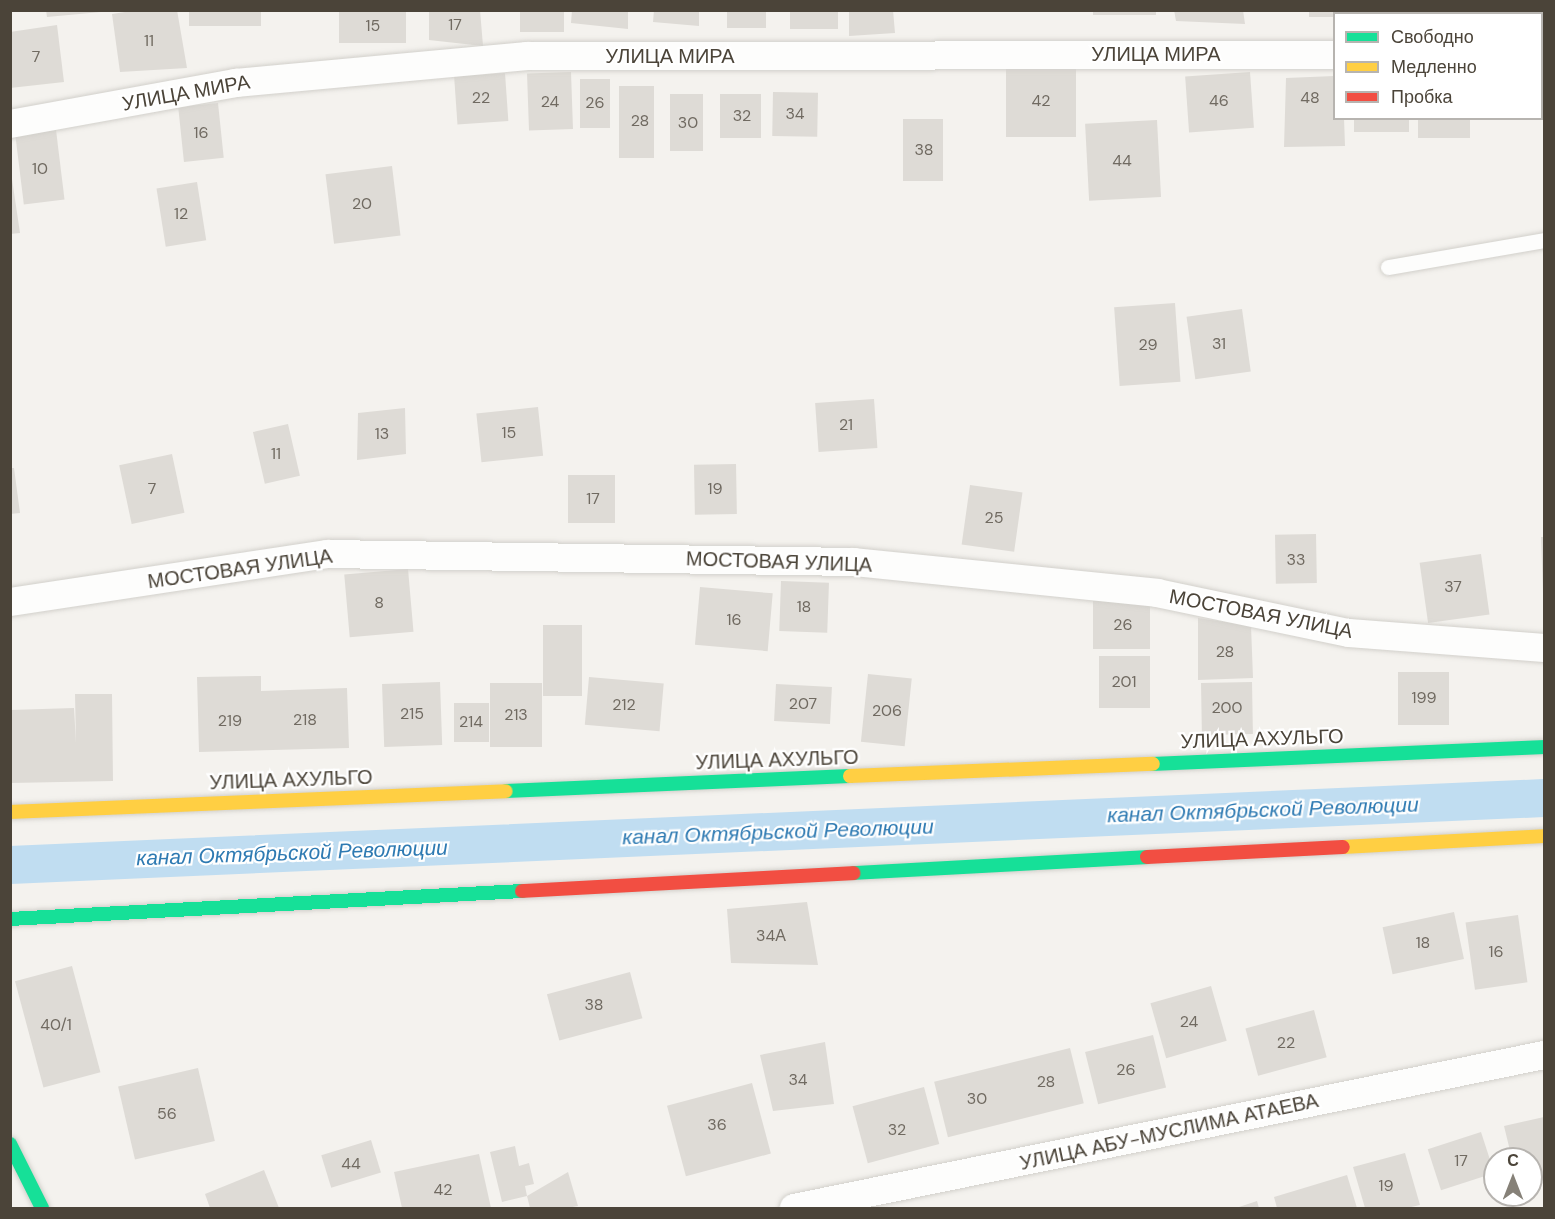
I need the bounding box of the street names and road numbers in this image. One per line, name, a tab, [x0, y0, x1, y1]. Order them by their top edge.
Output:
street label: УЛИЦА МИРА	[1091, 42, 1221, 66]
street label: УЛИЦА МИРА	[605, 44, 735, 68]
street label: УЛИЦА МИРА	[120, 70, 252, 116]
street label: МОСТОВАЯ УЛИЦА	[146, 544, 334, 594]
street label: МОСТОВАЯ УЛИЦА	[685, 547, 873, 577]
street label: МОСТОВАЯ УЛИЦА	[1167, 584, 1355, 644]
street label: УЛИЦА АХУЛЬГО	[1180, 724, 1344, 754]
street label: УЛИЦА АХУЛЬГО	[695, 745, 859, 775]
street label: УЛИЦА АХУЛЬГО	[209, 765, 373, 795]
street label: УЛИЦА АБУ-МУСЛИМА АТАЕВА	[1018, 1089, 1320, 1175]

